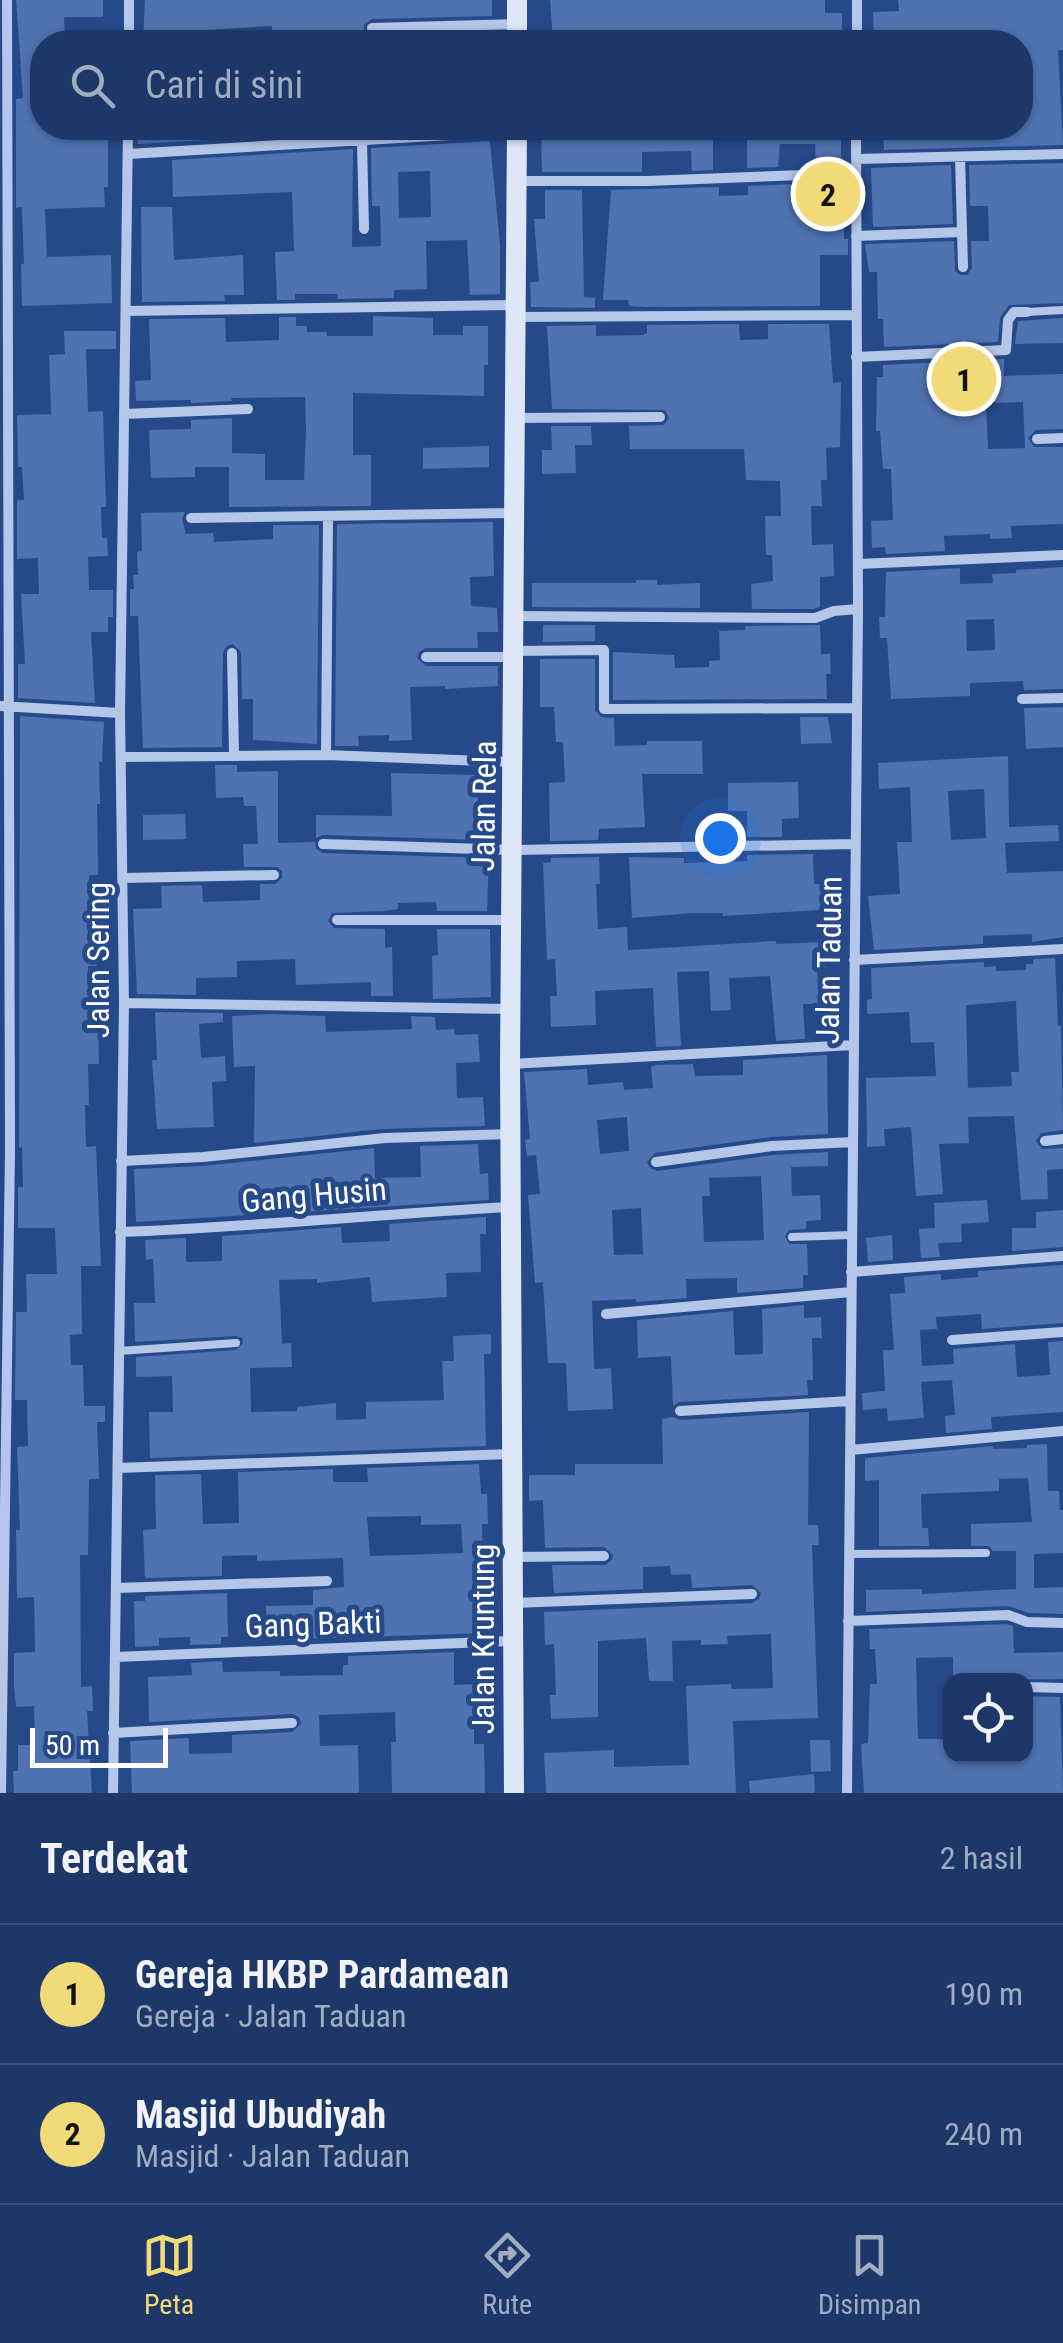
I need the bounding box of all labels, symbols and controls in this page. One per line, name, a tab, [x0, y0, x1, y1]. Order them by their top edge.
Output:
search box	[30, 30, 1033, 140]
icon: search	[65, 58, 120, 113]
text: Cari di sini	[145, 63, 303, 107]
pin: 2	[796, 156, 860, 232]
pin: 1	[932, 342, 996, 416]
street label: Jalan Rela	[464, 740, 504, 872]
your location	[695, 813, 746, 864]
street label: Jalan Taduan	[809, 876, 849, 1044]
street label: Jalan Sering	[79, 882, 117, 1038]
street label: Gang Husin	[240, 1170, 388, 1220]
street label: Jalan Kruntung	[464, 1544, 502, 1734]
street label: Gang Bakti	[244, 1603, 382, 1645]
map controls	[943, 1673, 1033, 1763]
button: locate	[943, 1673, 1033, 1763]
scale bar	[30, 1723, 168, 1768]
text: 50 m	[45, 1729, 100, 1762]
text: Terdekat	[40, 1834, 188, 1883]
text: 2 hasil	[940, 1839, 1023, 1877]
text: Gereja HKBP Pardamean	[135, 1953, 509, 1997]
text: 1	[64, 1975, 81, 2013]
text: 190 m	[944, 1975, 1023, 2013]
text: Gereja · Jalan Taduan	[135, 1997, 406, 2035]
text: Masjid Ubudiyah	[135, 2093, 386, 2137]
text: 2	[64, 2115, 81, 2153]
text: 240 m	[944, 2115, 1023, 2153]
text: Masjid · Jalan Taduan	[135, 2137, 410, 2175]
tab: Peta	[142, 2228, 197, 2321]
tab: Rute	[480, 2228, 535, 2321]
tab: Disimpan	[818, 2228, 921, 2321]

